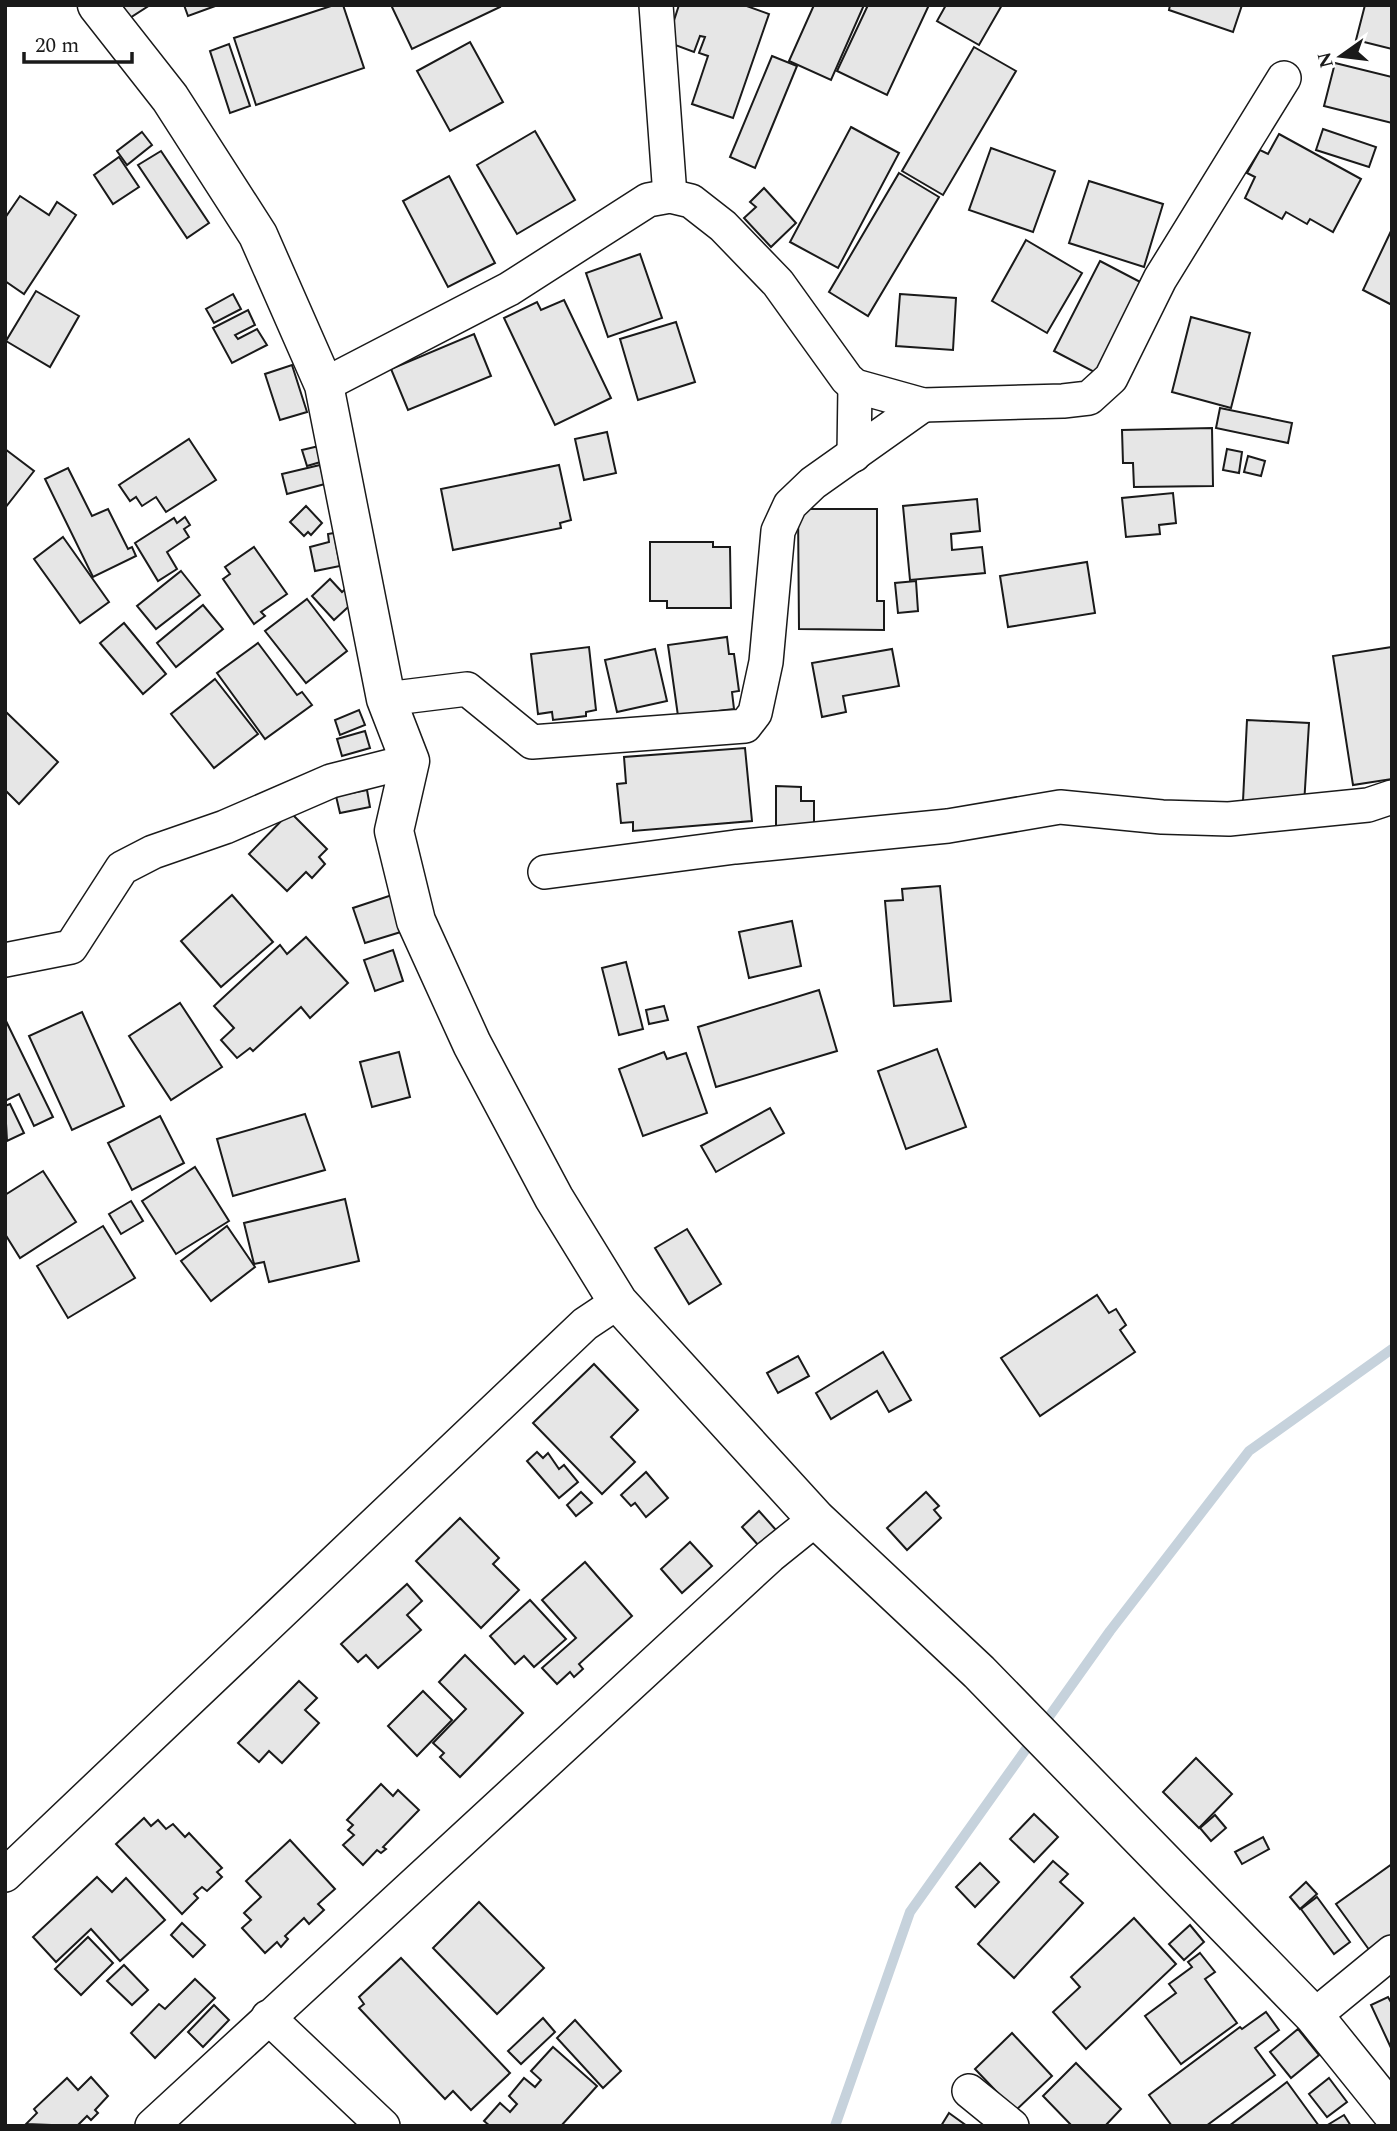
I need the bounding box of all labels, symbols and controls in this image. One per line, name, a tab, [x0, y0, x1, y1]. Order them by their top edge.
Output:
scale bar	[24, 21, 133, 65]
north arrow	[1306, 21, 1376, 91]
text: 20 m	[35, 30, 79, 62]
text: N	[1310, 49, 1342, 71]

